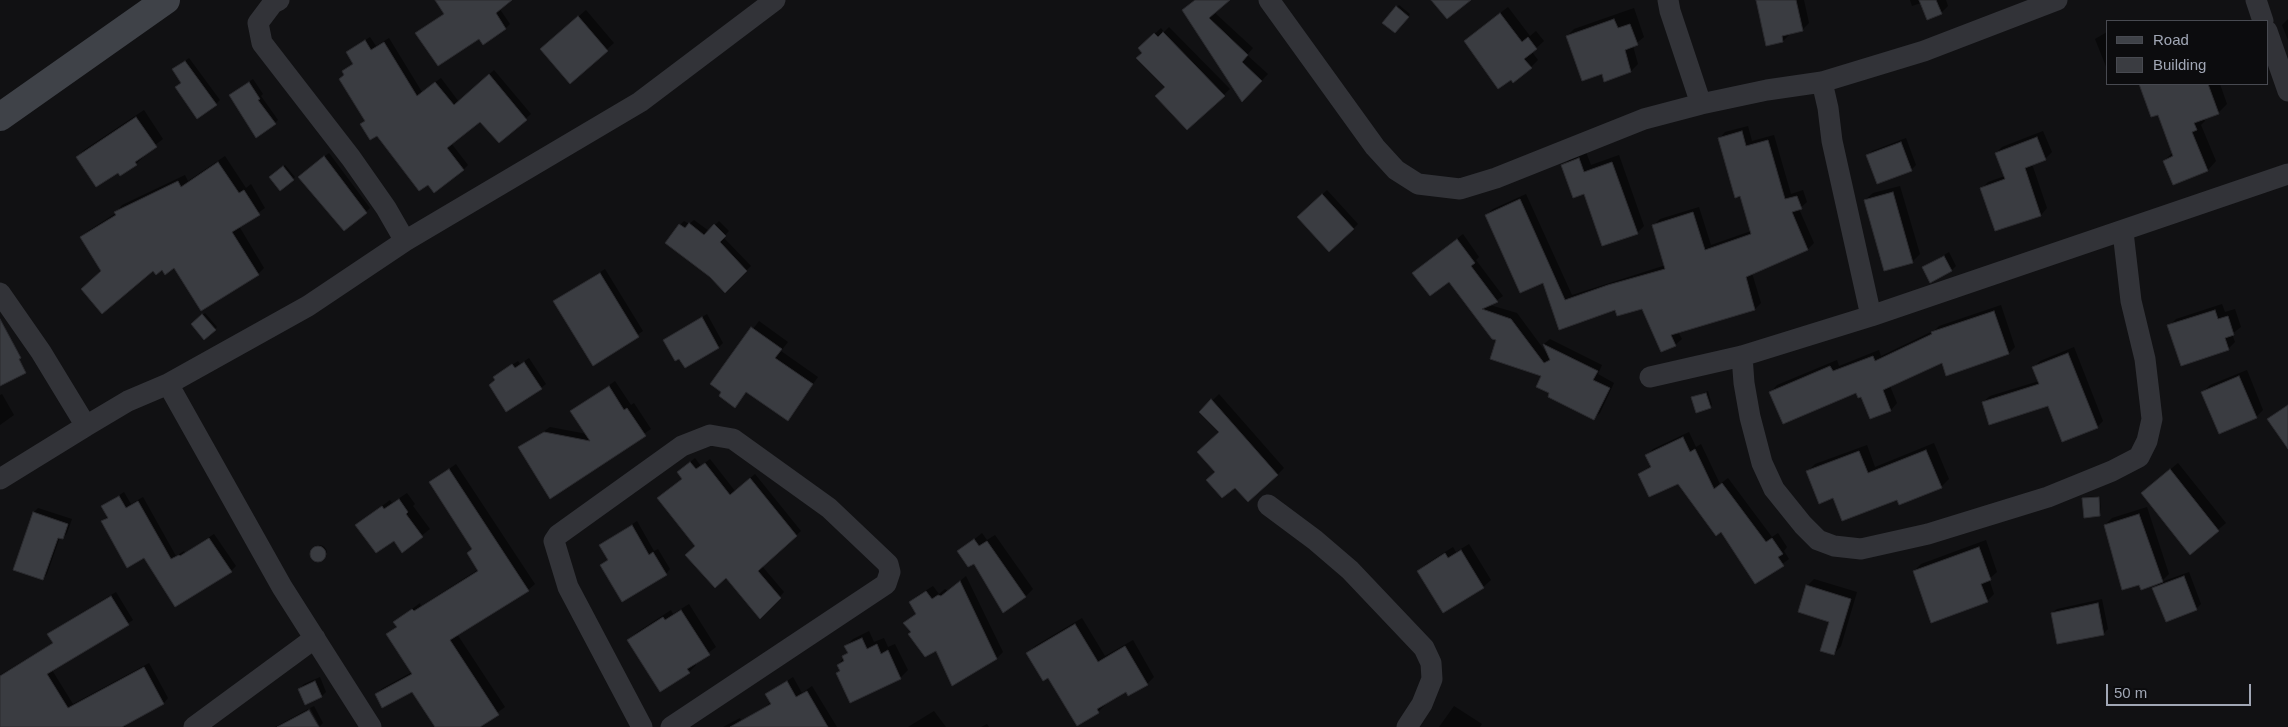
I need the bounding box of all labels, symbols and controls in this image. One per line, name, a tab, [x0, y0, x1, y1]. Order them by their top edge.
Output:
legend	[2106, 20, 2268, 85]
text: Road	[2153, 31, 2189, 48]
text: Building	[2153, 56, 2206, 73]
scale bar	[2108, 674, 2253, 706]
text: 50 m	[2114, 684, 2147, 701]

